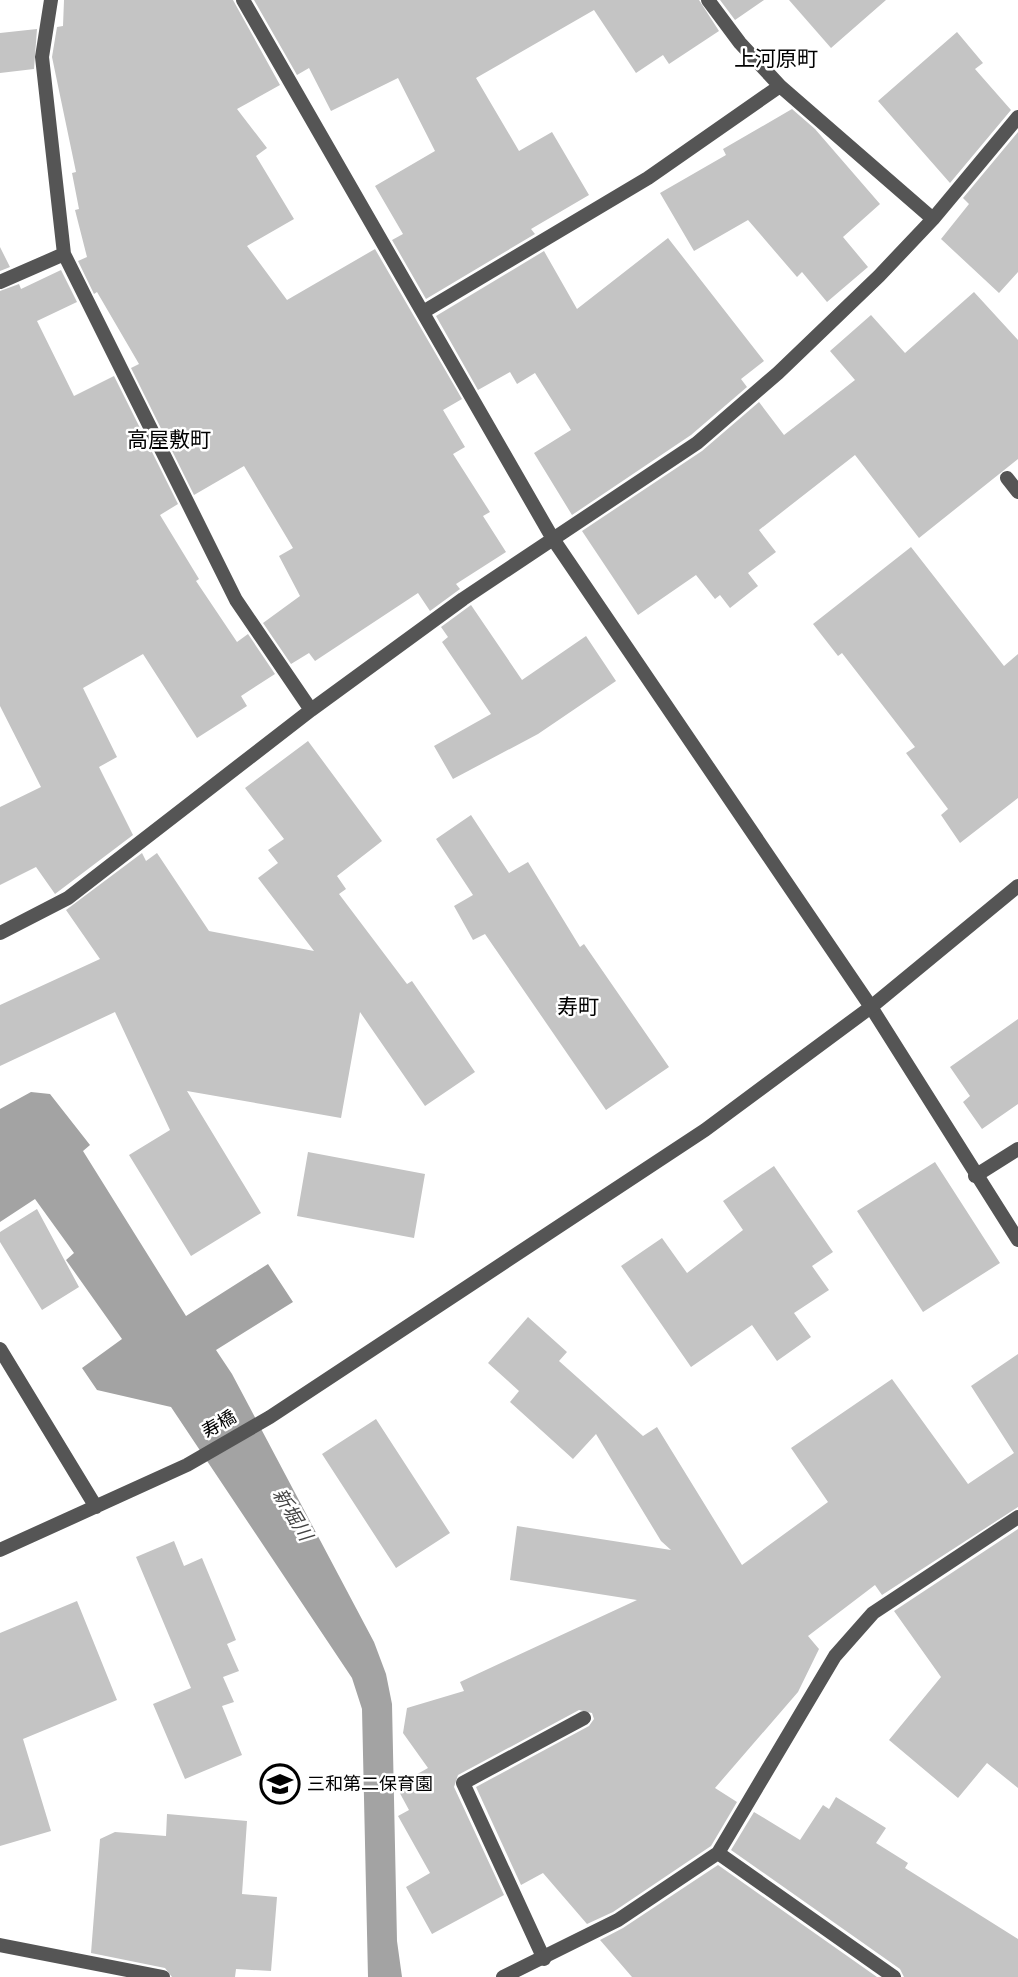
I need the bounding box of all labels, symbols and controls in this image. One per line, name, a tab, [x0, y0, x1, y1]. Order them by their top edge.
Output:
district label: 上河原町	[734, 47, 818, 72]
district label: 高屋敷町	[127, 428, 211, 453]
district label: 寿町	[557, 995, 599, 1020]
street label: 寿橋	[198, 1405, 240, 1443]
water label: 新堀川	[268, 1484, 317, 1546]
school or university icon: 三和第二保育園	[259, 1763, 301, 1805]
place label: 三和第二保育園	[307, 1773, 433, 1795]

